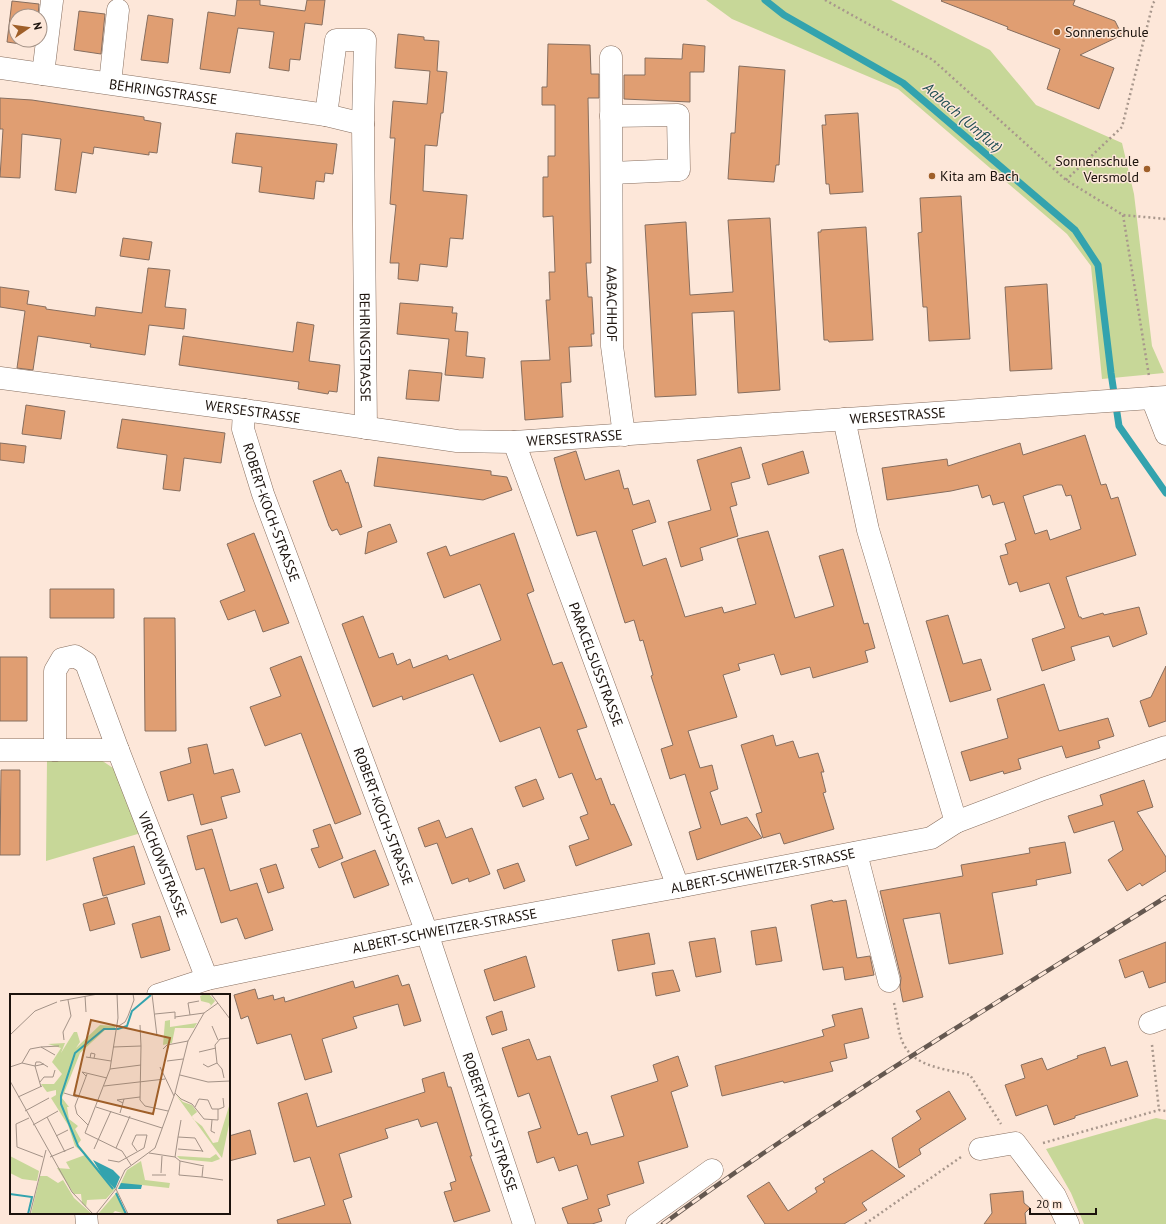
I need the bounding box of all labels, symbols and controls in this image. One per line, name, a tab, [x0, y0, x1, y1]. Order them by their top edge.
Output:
north arrow	[8, 8, 48, 48]
text: N	[30, 21, 45, 31]
place label: Sonnenschule	[1065, 23, 1149, 41]
marker: Sonnenschule	[1052, 27, 1062, 37]
street label: BEHRINGSTRASSE	[108, 75, 219, 108]
water label: Aabach (Umflut)	[919, 77, 1006, 156]
place label: Sonnenschule Versmold	[1055, 152, 1139, 186]
marker: Sonnenschule Versmold	[1142, 164, 1152, 174]
place label: Kita am Bach	[940, 167, 1019, 185]
marker: Kita am Bach	[927, 171, 937, 181]
street label: AABACHHOF	[603, 266, 621, 342]
street label: BEHRINGSTRASSE	[356, 293, 375, 402]
street label: WERSESTRASSE	[204, 396, 302, 427]
street label: WERSESTRASSE	[849, 403, 946, 428]
street label: WERSESTRASSE	[526, 426, 623, 450]
street label: ROBERT-KOCH-STRASSE	[239, 441, 304, 584]
street label: PARACELSUSSTRASSE	[565, 600, 627, 729]
street label: ROBERT-KOCH-STRASSE	[349, 745, 417, 888]
street label: VIRCHOWSTRASSE	[134, 808, 191, 920]
street label: ALBERT-SCHWEITZER-STRASSE	[669, 844, 857, 897]
street label: ALBERT-SCHWEITZER-STRASSE	[351, 904, 538, 957]
inset map	[10, 994, 230, 1214]
street label: ROBERT-KOCH-STRASSE	[458, 1050, 522, 1194]
scale bar	[1030, 1190, 1096, 1216]
text: 20 m	[1036, 1196, 1062, 1211]

